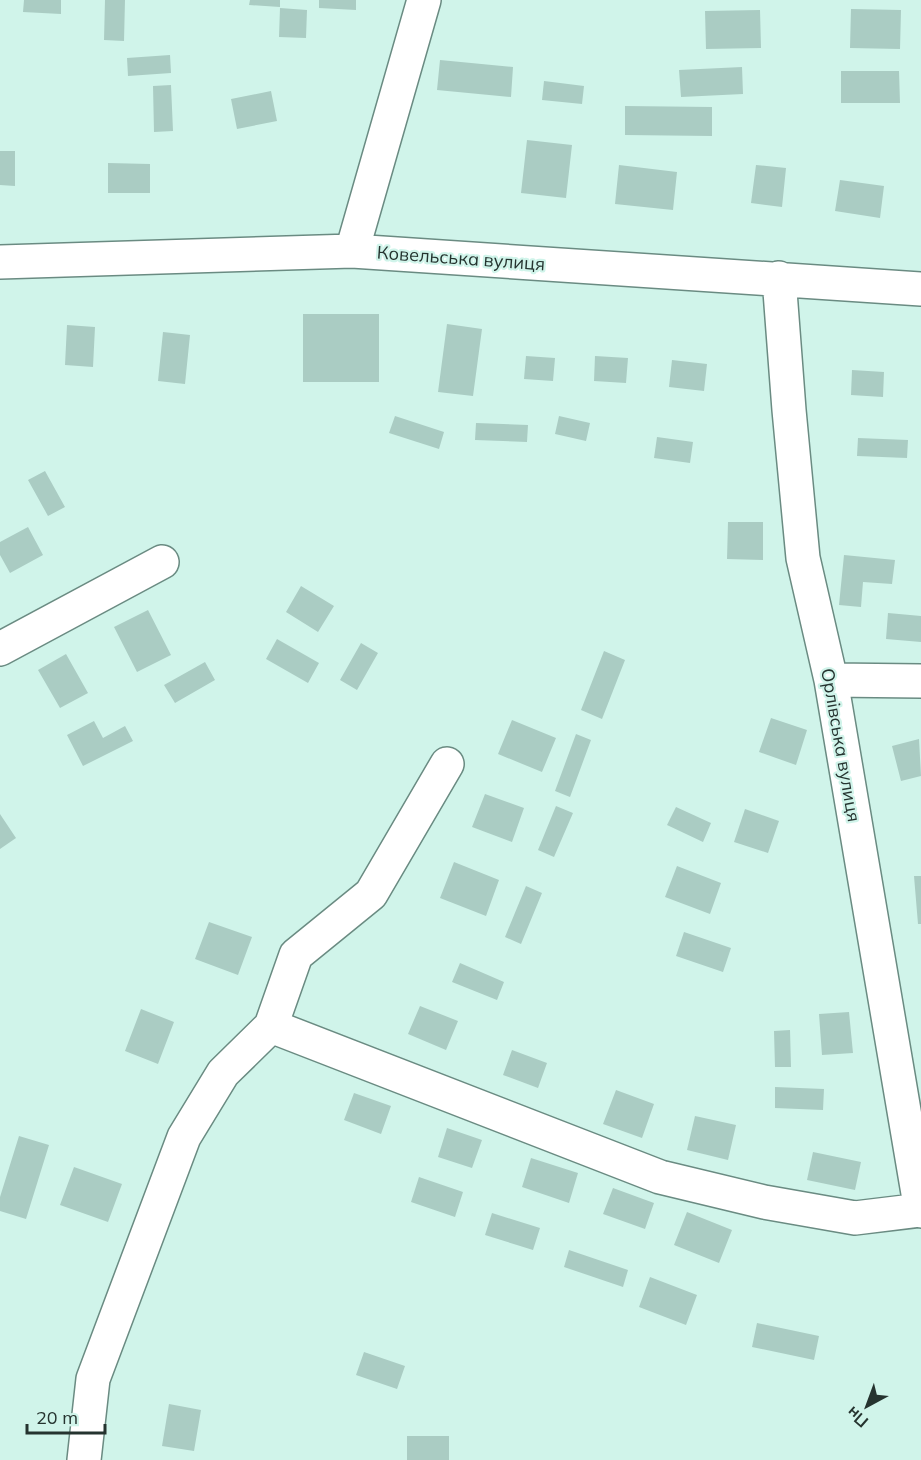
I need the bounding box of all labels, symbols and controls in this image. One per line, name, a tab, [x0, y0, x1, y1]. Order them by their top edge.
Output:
street label: Ковельська вулиця	[376, 241, 546, 275]
street label: Орлівська вулиця	[816, 666, 866, 824]
north arrow	[837, 1376, 897, 1436]
scale bar	[27, 1397, 105, 1435]
text: Пн	[842, 1402, 872, 1432]
text: 20 m	[36, 1406, 78, 1429]

